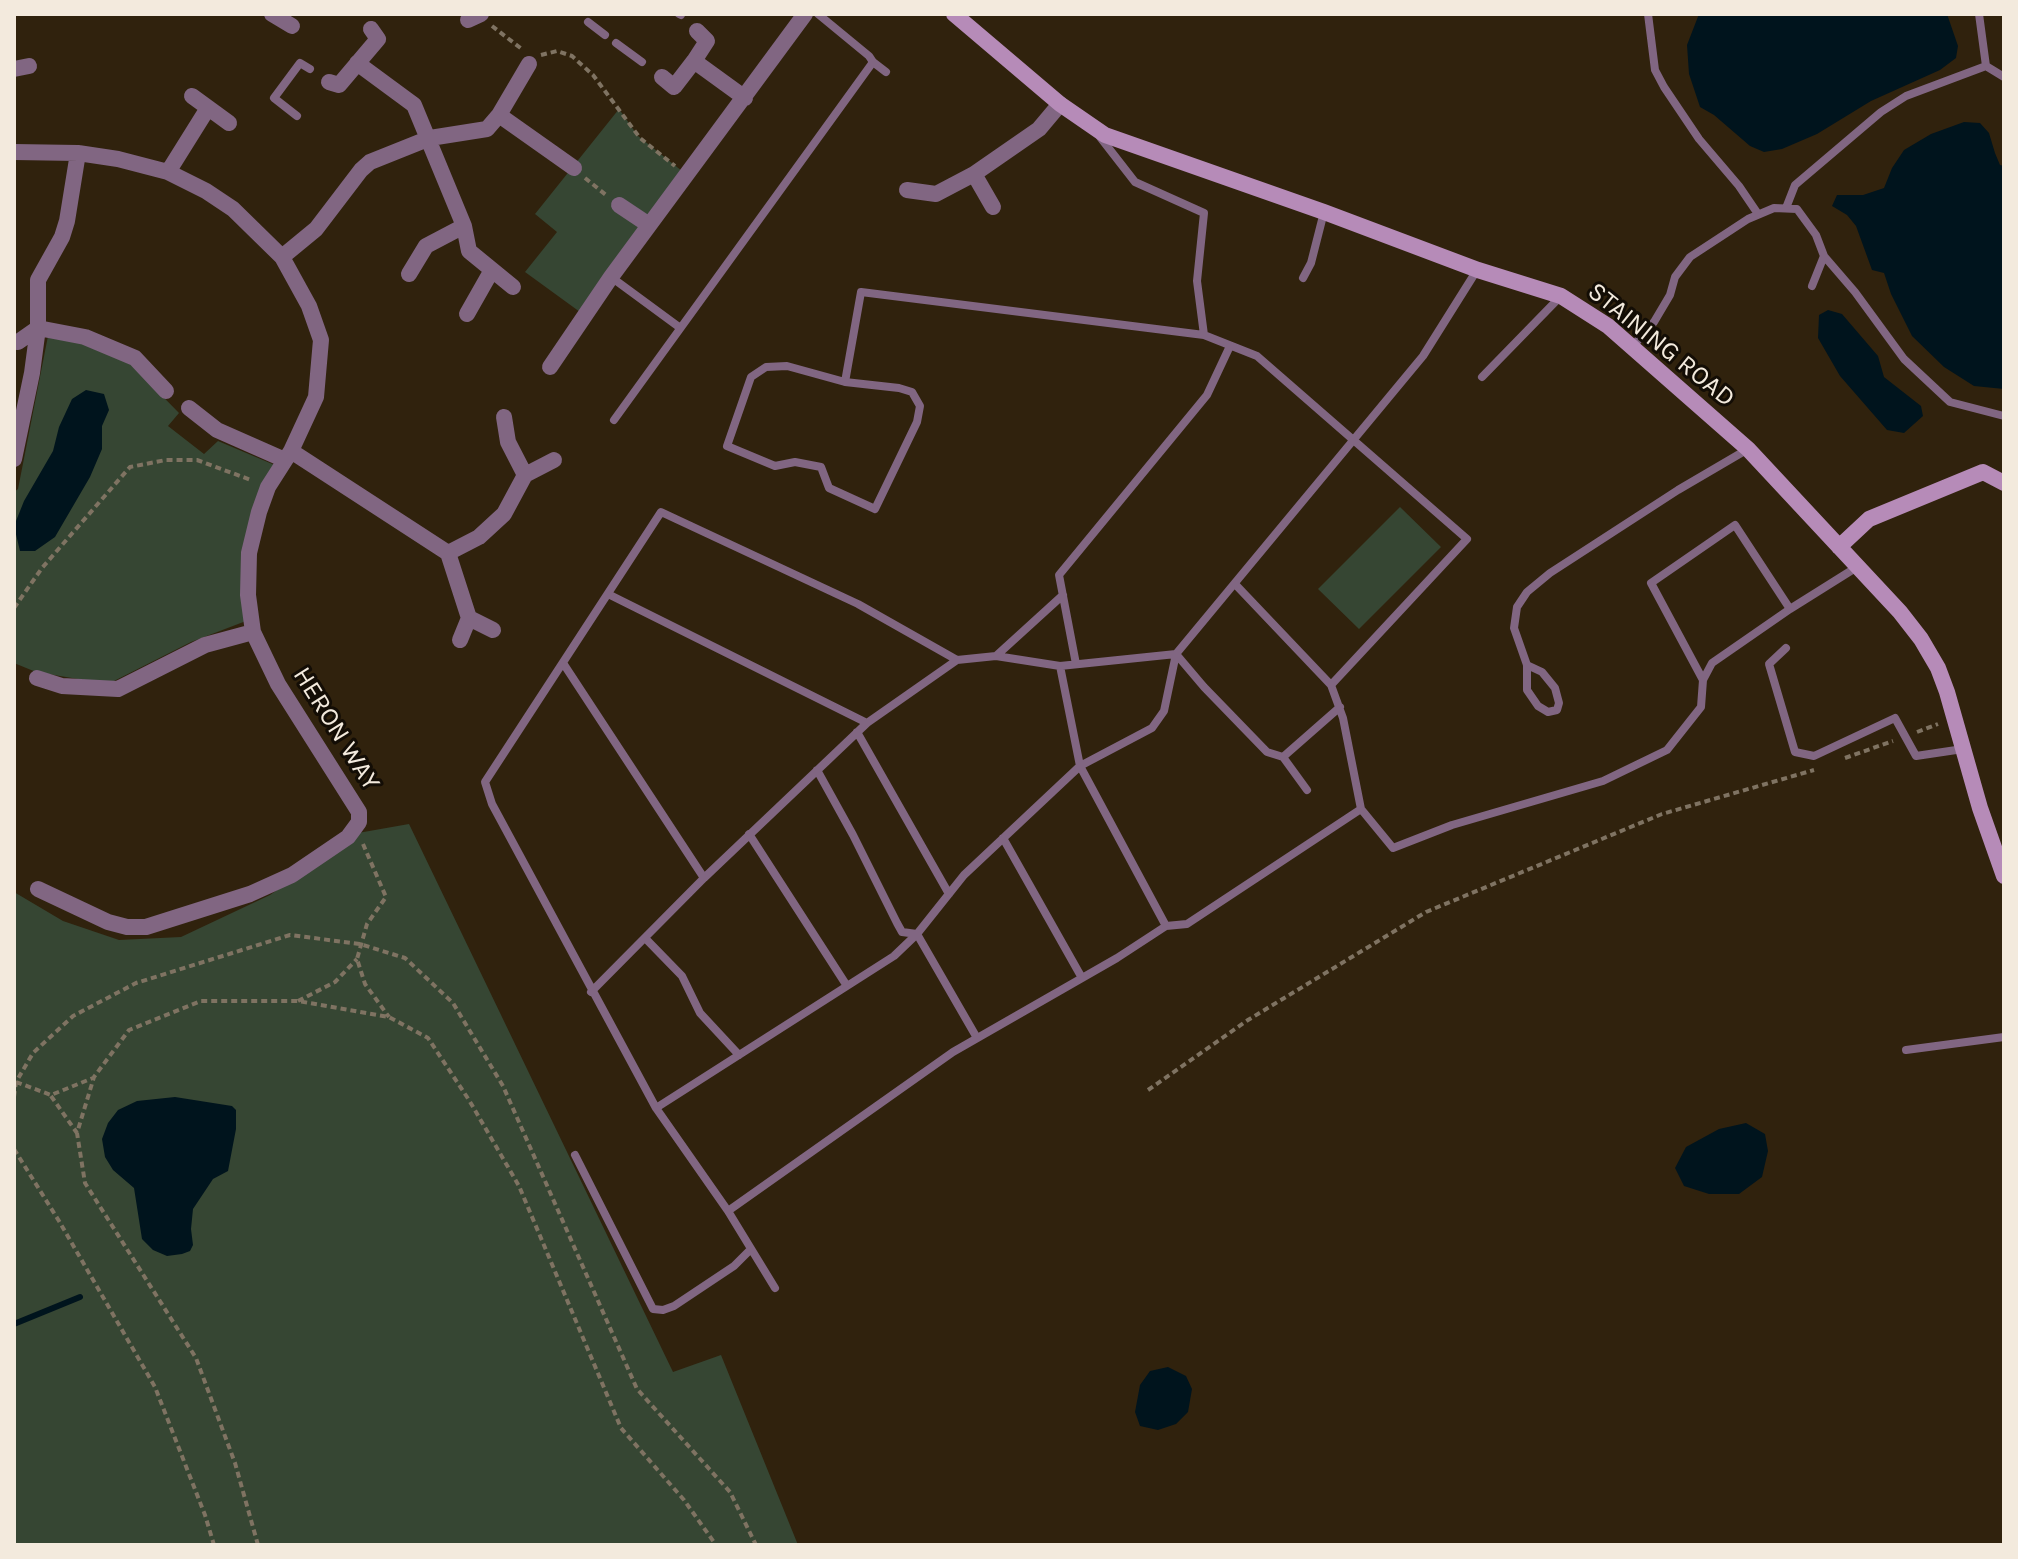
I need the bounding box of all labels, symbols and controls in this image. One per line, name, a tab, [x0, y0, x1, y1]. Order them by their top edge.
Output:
street label: STAINING ROAD	[1581, 276, 1741, 414]
street label: HERON WAY	[286, 662, 386, 796]

